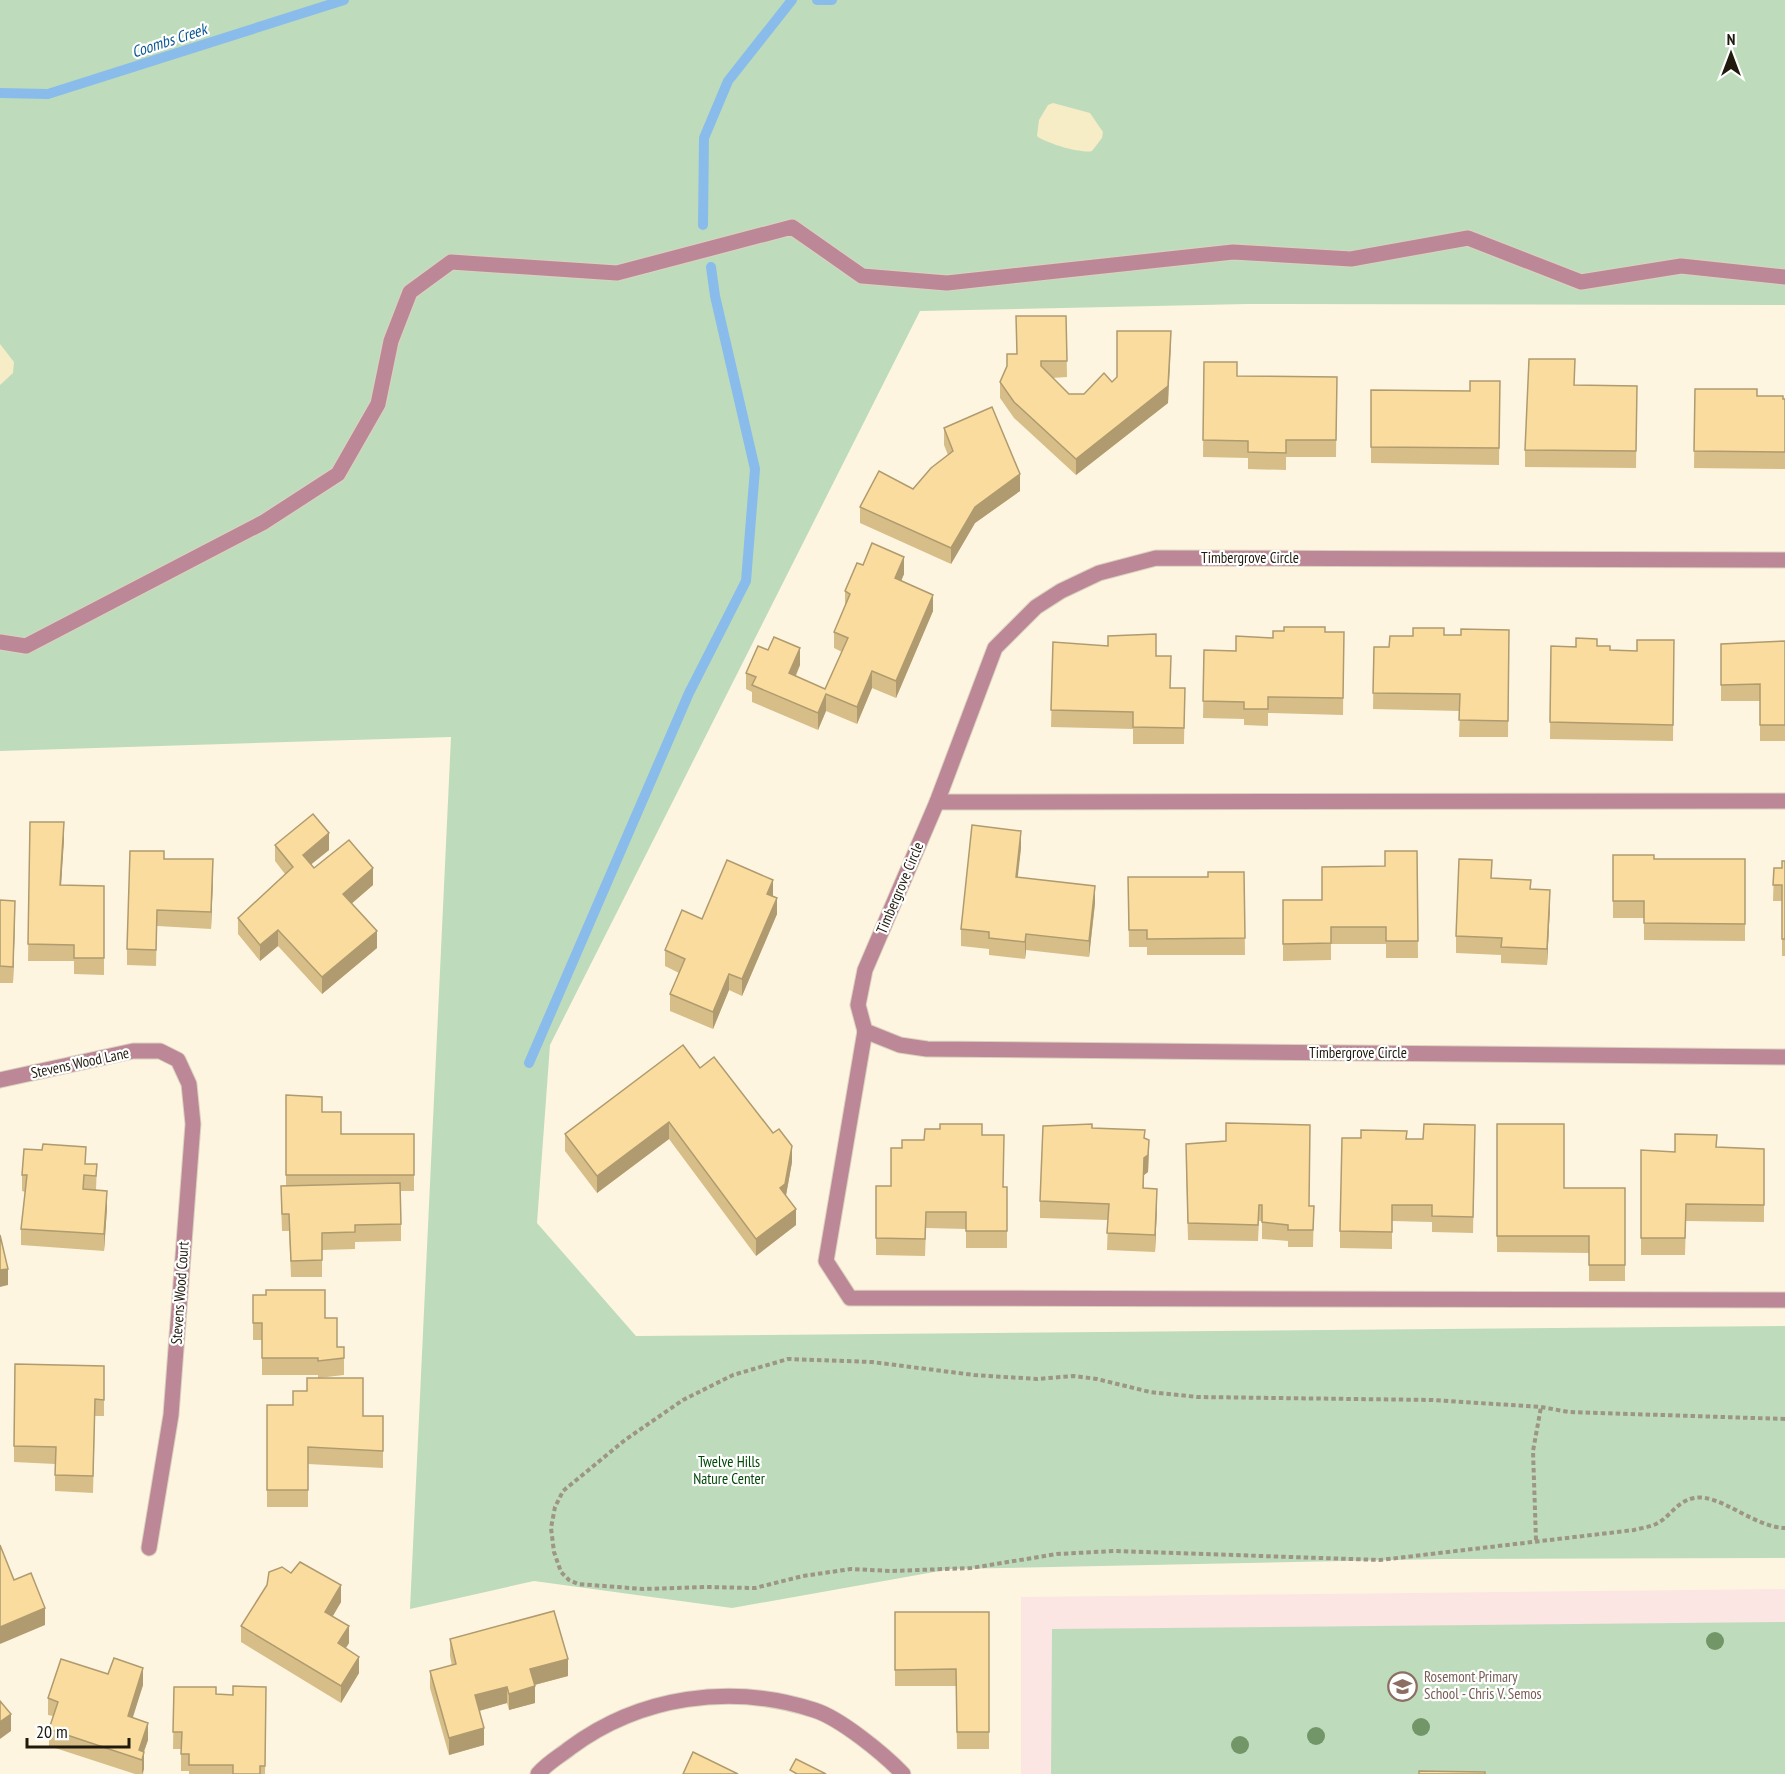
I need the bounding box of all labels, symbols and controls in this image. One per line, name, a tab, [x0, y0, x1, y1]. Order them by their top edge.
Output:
water label: Coombs Creek	[129, 18, 211, 62]
north arrow	[1701, 24, 1761, 84]
text: N	[1727, 29, 1735, 49]
street label: Timbergrove Circle	[1201, 548, 1299, 567]
street label: Timbergrove Circle	[872, 839, 927, 937]
street label: Stevens Wood Lane	[29, 1043, 131, 1082]
street label: Timbergrove Circle	[1309, 1043, 1407, 1062]
street label: Stevens Wood Court	[166, 1241, 193, 1345]
park label: Twelve Hills Nature Center	[693, 1452, 766, 1488]
place label: Rosemont Primary School - Chris V. Semos	[1424, 1667, 1542, 1703]
school or university icon: Rosemont Primary School - Chris V. Semos	[1387, 1670, 1419, 1702]
scale bar	[27, 1711, 129, 1749]
text: 20 m	[36, 1720, 68, 1743]

